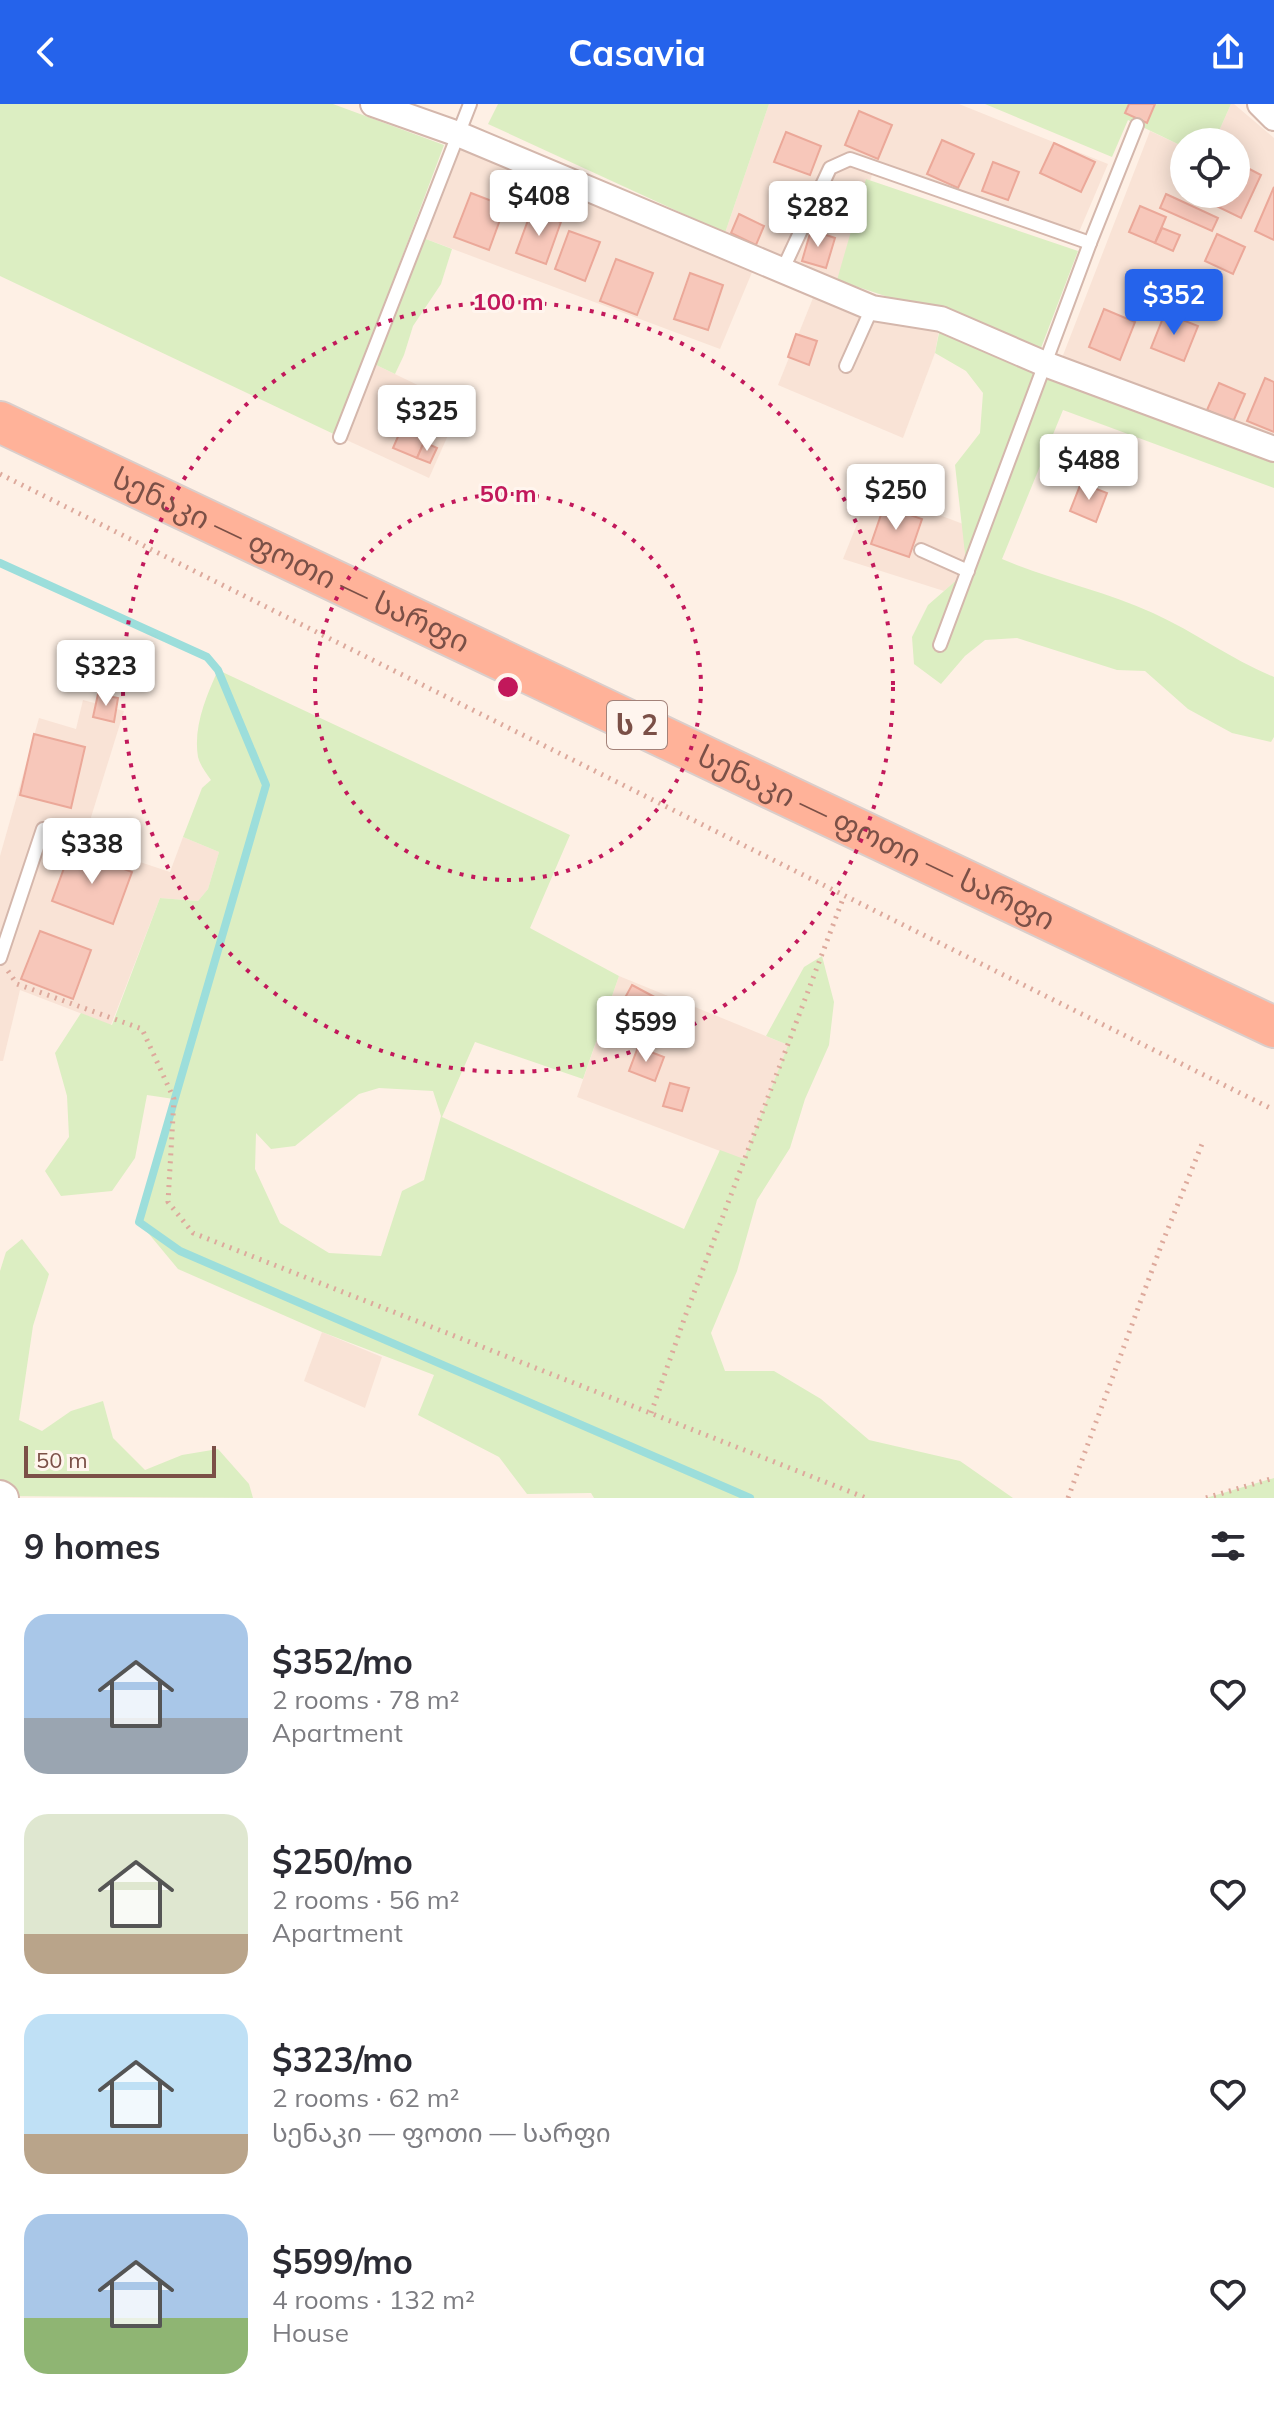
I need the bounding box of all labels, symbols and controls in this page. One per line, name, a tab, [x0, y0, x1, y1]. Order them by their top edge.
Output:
icon: back	[24, 30, 68, 74]
text: Casavia	[568, 30, 706, 75]
icon: share	[1206, 30, 1250, 74]
map controls	[1170, 128, 1250, 208]
button: locate	[1170, 128, 1250, 208]
pin: $408	[492, 170, 586, 238]
text: $408	[508, 179, 570, 212]
pin: $282	[771, 181, 865, 249]
text: $282	[787, 190, 849, 223]
pin: $352	[1127, 269, 1221, 337]
text: $352	[1143, 278, 1205, 311]
text: 100 m	[472, 286, 544, 316]
pin: $325	[380, 385, 474, 453]
text: $325	[396, 394, 458, 427]
pin: $488	[1042, 434, 1136, 502]
text: $488	[1058, 443, 1120, 476]
street label: სენაკი — ფოთი — სარფი	[107, 458, 476, 660]
pin: $250	[849, 464, 943, 532]
text: $250	[865, 473, 927, 506]
text: 50 m	[480, 478, 536, 508]
pin: $323	[59, 640, 153, 708]
text: $323	[75, 649, 137, 682]
centre of rings	[494, 673, 522, 701]
road number: ს 2	[607, 701, 667, 749]
street label: სენაკი — ფოთი — სარფი	[692, 736, 1061, 938]
pin: $338	[45, 818, 139, 886]
text: $338	[61, 827, 123, 860]
pin: $599	[599, 996, 693, 1064]
text: $599	[615, 1005, 677, 1038]
scale bar	[24, 1442, 216, 1478]
text: 50 m	[36, 1446, 87, 1474]
icon: filters	[1206, 1524, 1250, 1568]
text: 9 homes	[24, 1525, 161, 1568]
text: $352/mo	[272, 1640, 413, 1683]
icon: home	[88, 1646, 184, 1742]
icon: heart	[1206, 1672, 1250, 1716]
text: 2 rooms · 78 m²	[272, 1683, 459, 1716]
text: Apartment	[272, 1716, 403, 1749]
text: $250/mo	[272, 1840, 413, 1883]
icon: home	[88, 1846, 184, 1942]
icon: heart	[1206, 1872, 1250, 1916]
text: 2 rooms · 56 m²	[272, 1883, 459, 1916]
text: Apartment	[272, 1916, 403, 1949]
text: $323/mo	[272, 2038, 413, 2081]
icon: home	[88, 2046, 184, 2142]
icon: heart	[1206, 2072, 1250, 2116]
text: 2 rooms · 62 m²	[272, 2081, 459, 2114]
text: სენაკი — ფოთი — სარფი	[272, 2116, 611, 2149]
text: $599/mo	[272, 2240, 413, 2283]
icon: home	[88, 2246, 184, 2342]
icon: heart	[1206, 2272, 1250, 2316]
text: 4 rooms · 132 m²	[272, 2283, 475, 2316]
text: House	[272, 2316, 349, 2349]

